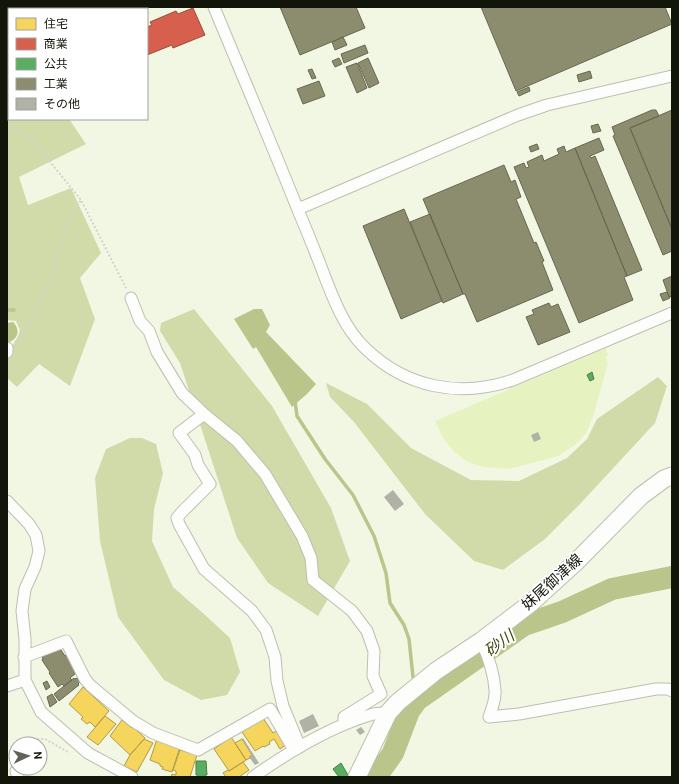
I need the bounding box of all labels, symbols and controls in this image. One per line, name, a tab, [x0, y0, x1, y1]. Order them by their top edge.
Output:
legend	[8, 8, 148, 120]
text: 住宅	[44, 16, 68, 31]
text: 商業	[44, 36, 68, 51]
text: 公共	[44, 56, 68, 71]
text: 工業	[44, 76, 68, 91]
text: その他	[44, 96, 80, 111]
street label: 妹尾御津線	[518, 550, 586, 614]
water label: 砂川	[481, 625, 519, 660]
north arrow	[8, 736, 48, 776]
text: N	[31, 751, 45, 760]

